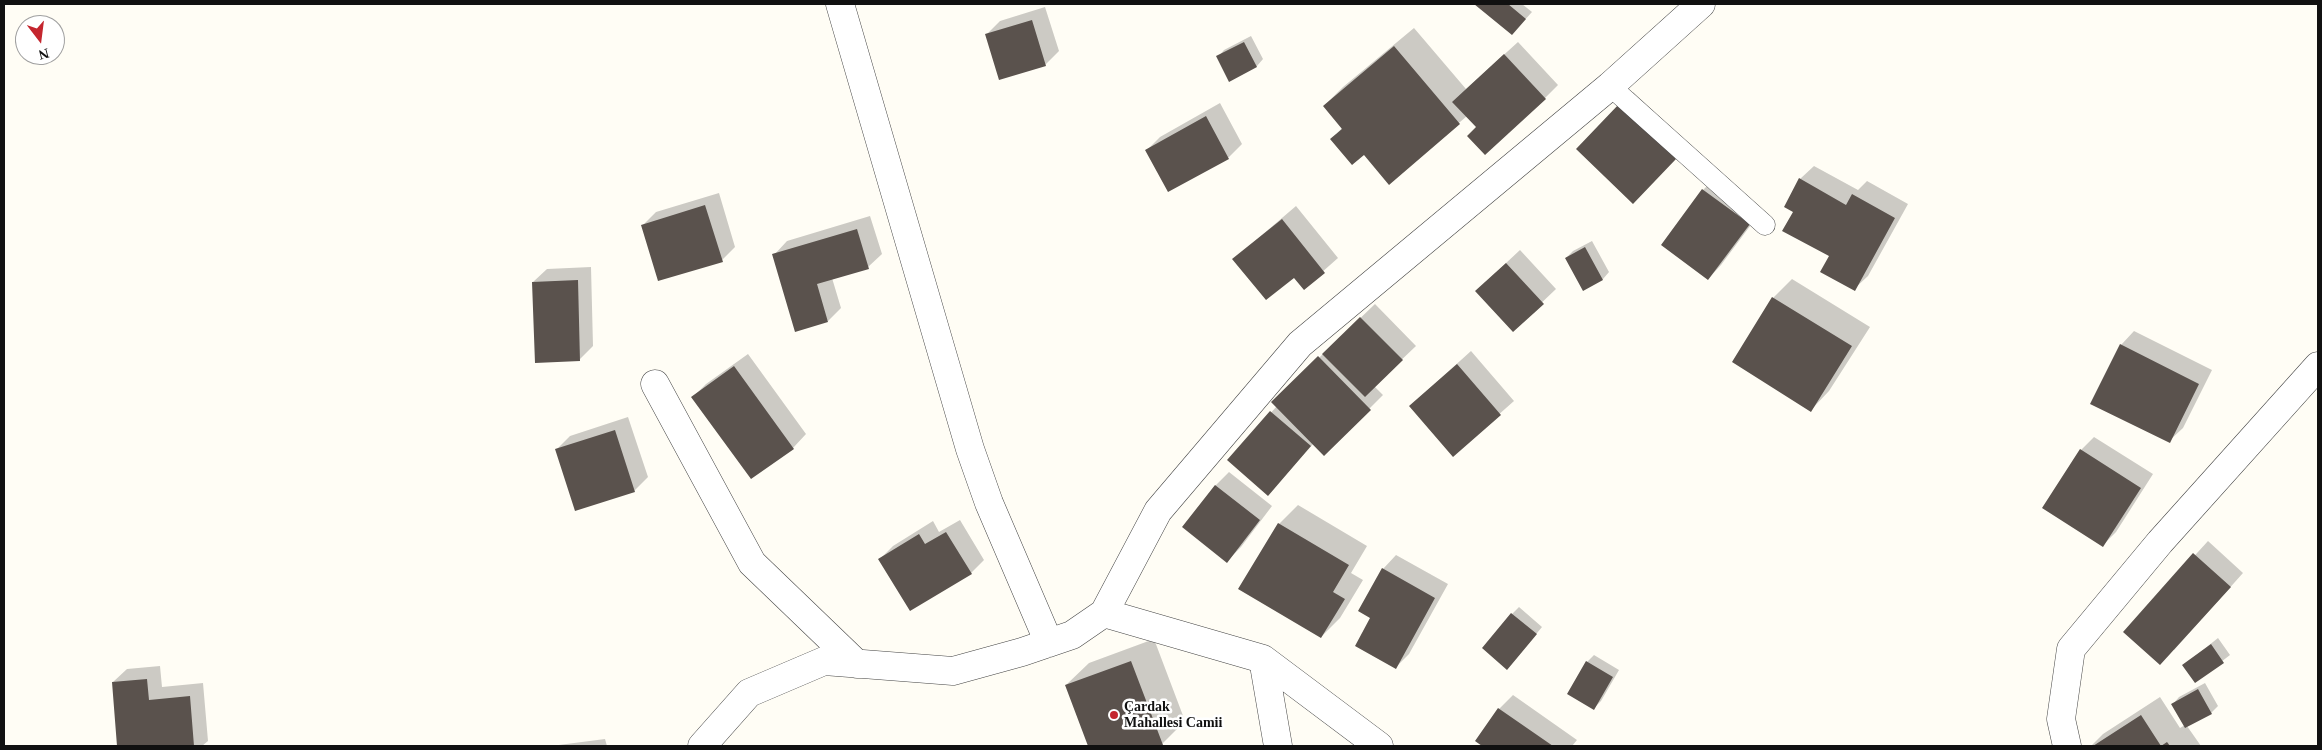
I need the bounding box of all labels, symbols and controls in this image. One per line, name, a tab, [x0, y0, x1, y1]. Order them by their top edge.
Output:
north arrow	[15, 15, 65, 65]
text: N	[37, 45, 51, 63]
place label: Çardak Mahallesi Camii	[1124, 699, 1222, 732]
marker: Çardak Mahallesi Camii	[1108, 709, 1120, 721]

